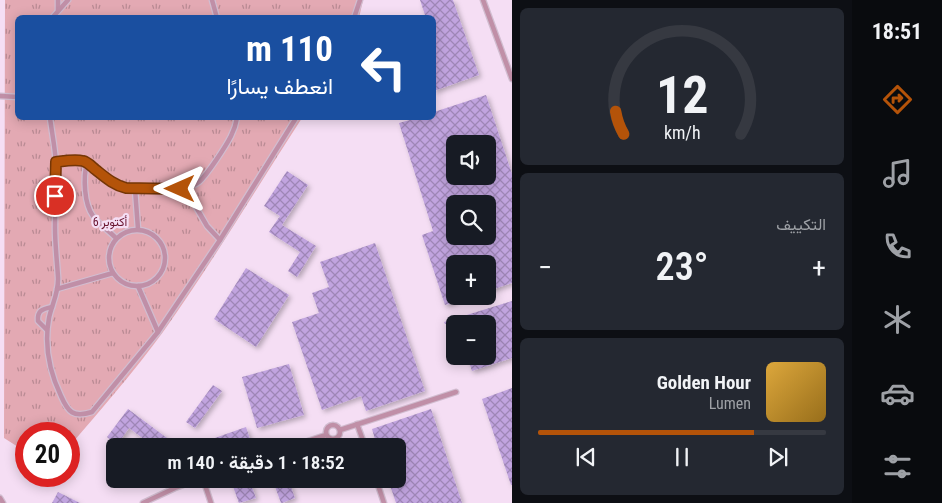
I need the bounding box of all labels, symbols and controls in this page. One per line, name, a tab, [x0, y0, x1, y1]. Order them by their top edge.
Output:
text: 18:51	[872, 19, 922, 44]
text: 110 m	[246, 29, 333, 70]
icon: left	[351, 35, 416, 100]
text: 12	[656, 65, 708, 126]
text: انعطف يسارًا	[226, 74, 333, 99]
icon: directions	[880, 82, 915, 117]
text: km/h	[664, 122, 700, 143]
map controls	[446, 135, 496, 365]
button: sound	[446, 135, 496, 185]
icon: music	[880, 156, 915, 191]
position arrow	[153, 162, 205, 214]
pin	[34, 175, 76, 217]
icon: arrive	[41, 182, 69, 210]
button: search	[446, 195, 496, 245]
park label: 6 أكتوبر	[93, 215, 128, 230]
text: التكييف	[776, 215, 826, 234]
icon: phone	[880, 229, 915, 264]
text: 23°	[656, 245, 708, 289]
text: −	[538, 251, 552, 284]
text: +	[812, 251, 826, 284]
button: +	[446, 255, 496, 305]
icon: climate	[880, 302, 915, 337]
button: −	[446, 315, 496, 365]
text: Golden Hour	[657, 371, 751, 394]
icon: car	[880, 376, 915, 411]
text: Lumen	[709, 394, 751, 413]
speed limit sign: 20	[15, 422, 80, 487]
icon: previous	[572, 443, 600, 471]
icon: pause	[668, 443, 696, 471]
icon: next	[764, 443, 792, 471]
icon: filters	[880, 449, 915, 484]
text: 18:52 · 1 دقيقة · 140 m	[168, 451, 344, 474]

